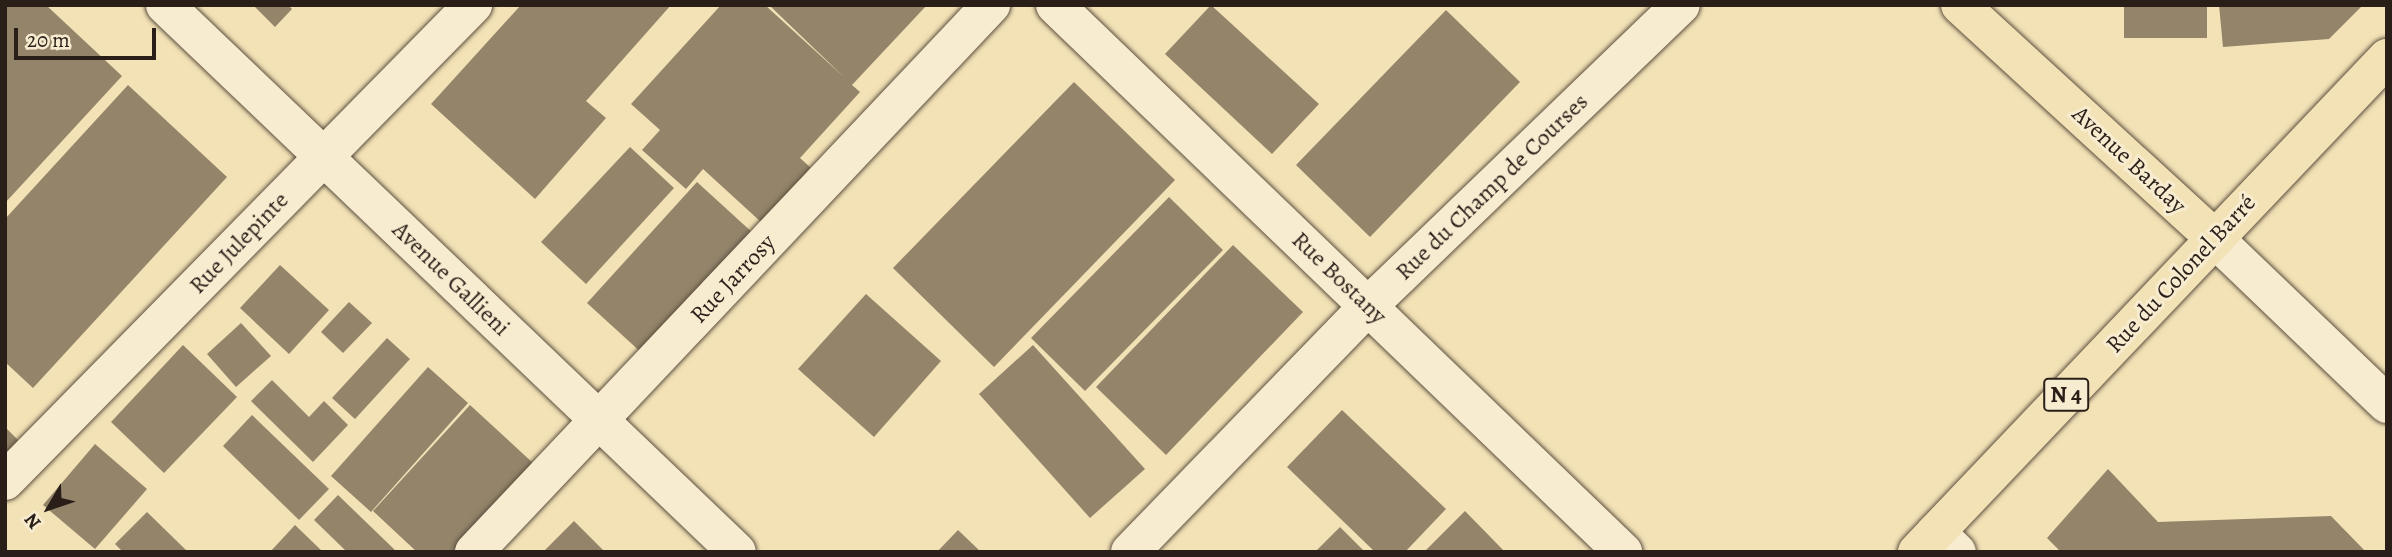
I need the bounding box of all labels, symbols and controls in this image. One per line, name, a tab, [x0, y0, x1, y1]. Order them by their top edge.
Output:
scale bar	[18, 14, 159, 58]
text: 20 m	[27, 26, 70, 54]
street label: Rue du Champ de Courses	[1390, 88, 1594, 286]
street label: Avenue Barday	[2066, 100, 2192, 220]
street label: Rue Julepinte	[183, 186, 295, 300]
street label: Rue du Colonel Barré	[2100, 189, 2262, 359]
street label: Avenue Gallieni	[386, 216, 516, 342]
street label: Rue Bostany	[1286, 226, 1392, 330]
street label: Rue Jarrosy	[685, 229, 781, 329]
road number: N 4	[2042, 376, 2090, 414]
north arrow	[14, 473, 84, 543]
text: N	[18, 508, 47, 535]

